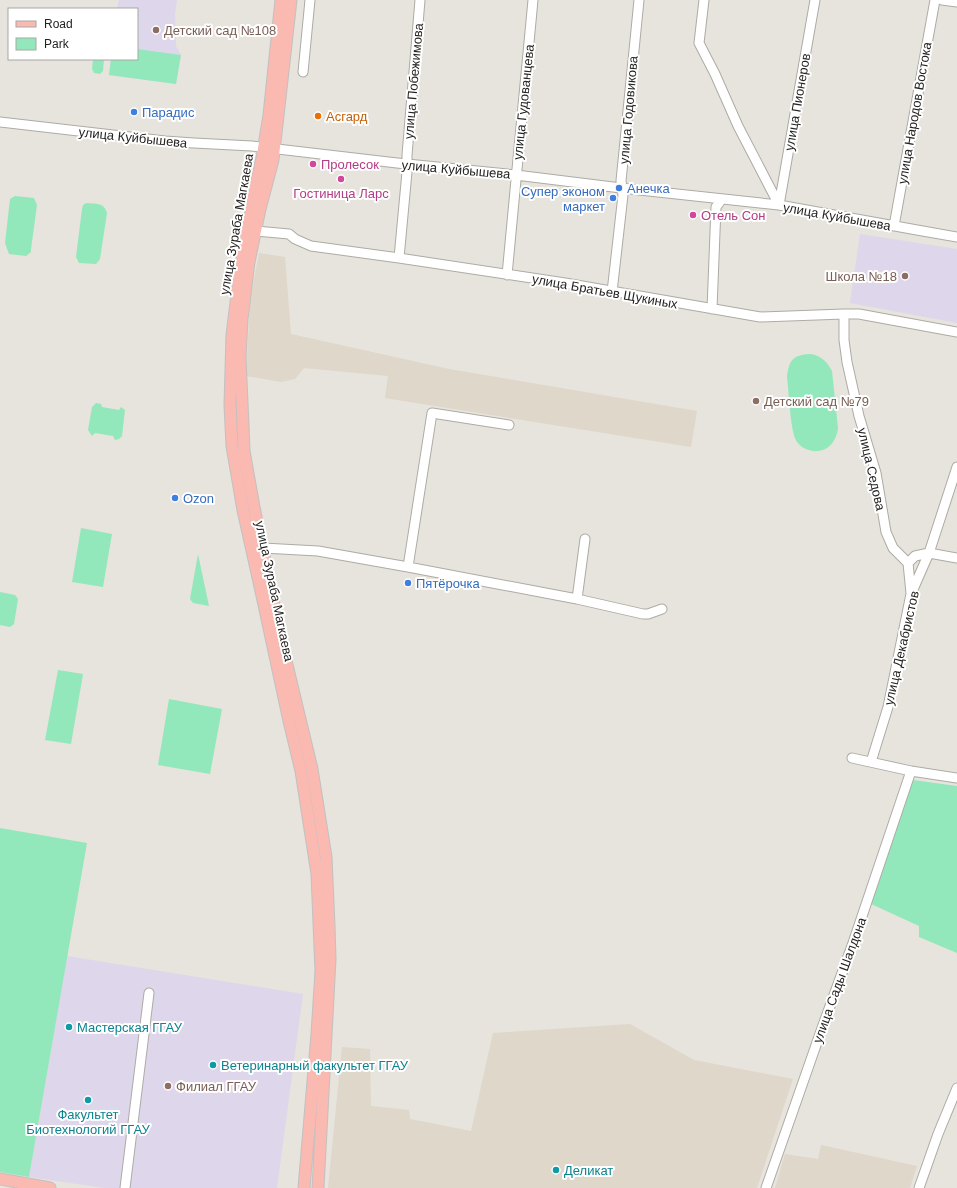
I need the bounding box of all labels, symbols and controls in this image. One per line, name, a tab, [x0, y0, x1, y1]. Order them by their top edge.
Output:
legend	[8, 8, 138, 60]
text: Road	[44, 17, 73, 31]
street label: улица Побежимова	[401, 22, 426, 140]
place label: Детский сад №108	[164, 23, 276, 38]
marker: Детский сад №108	[151, 25, 161, 35]
text: Park	[44, 37, 70, 51]
street label: улица Народов Востока	[895, 40, 935, 185]
street label: улица Гудованцева	[510, 43, 537, 161]
street label: улица Пионеров	[782, 52, 813, 152]
street label: улица Годовикова	[616, 55, 641, 165]
place label: Парадис	[142, 105, 195, 120]
marker: Парадис	[129, 107, 139, 117]
place label: Асгард	[326, 109, 368, 124]
marker: Асгард	[313, 111, 323, 121]
street label: улица Куйбышева	[78, 124, 189, 151]
street label: улица Зураба Магкаева	[217, 151, 256, 296]
place label: Пролесок	[321, 157, 379, 172]
street label: улица Куйбышева	[401, 157, 512, 182]
marker: Пролесок	[308, 159, 318, 169]
marker: Гостиница Ларс	[336, 174, 346, 184]
place label: Анечка	[627, 181, 670, 196]
marker: Анечка	[614, 183, 624, 193]
place label: Супер эконом маркет	[521, 184, 605, 214]
place label: Гостиница Ларс	[293, 186, 389, 201]
marker: Супер эконом маркет	[608, 193, 618, 203]
street label: улица Куйбышева	[782, 200, 893, 233]
place label: Отель Сон	[701, 208, 766, 223]
marker: Отель Сон	[688, 210, 698, 220]
place label: Школа №18	[825, 269, 897, 284]
street label: улица Братьев Щукиных	[531, 271, 679, 312]
marker: Школа №18	[900, 271, 910, 281]
place label: Детский сад №79	[764, 394, 869, 409]
marker: Детский сад №79	[751, 396, 761, 406]
street label: улица Седова	[855, 426, 888, 513]
place label: Ozon	[183, 491, 214, 506]
marker: Ozon	[170, 493, 180, 503]
street label: улица Зураба Магкаева	[252, 519, 297, 664]
place label: Пятёрочка	[416, 576, 480, 591]
marker: Пятёрочка	[403, 578, 413, 588]
street label: улица Декабристов	[881, 589, 922, 707]
street label: улица Сады Шалдона	[810, 915, 869, 1045]
place label: Мастерская ГГАУ	[77, 1020, 183, 1035]
marker: Мастерская ГГАУ	[64, 1022, 74, 1032]
place label: Ветеринарный факультет ГГАУ	[221, 1058, 409, 1073]
marker: Ветеринарный факультет ГГАУ	[208, 1060, 218, 1070]
place label: Филиал ГГАУ	[176, 1079, 257, 1094]
marker: Филиал ГГАУ	[163, 1081, 173, 1091]
marker: Факультет Биотехнологий ГГАУ	[83, 1095, 93, 1105]
place label: Факультет Биотехнологий ГГАУ	[26, 1107, 150, 1137]
place label: Деликат	[564, 1163, 613, 1178]
marker: Деликат	[551, 1165, 561, 1175]

